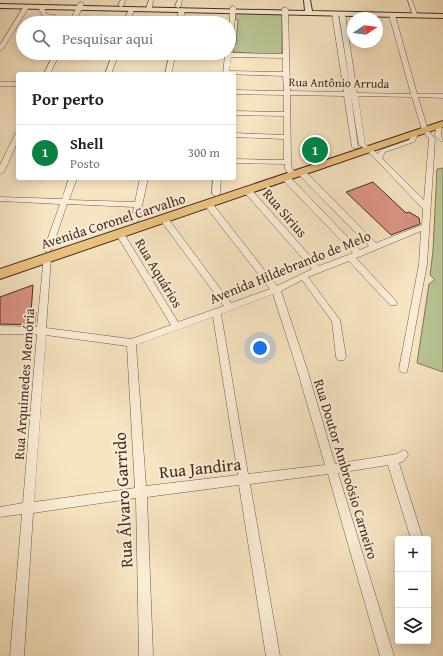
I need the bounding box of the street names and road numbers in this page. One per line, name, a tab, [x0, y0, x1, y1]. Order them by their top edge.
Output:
street label: Rua Antônio Arruda	[289, 73, 390, 92]
street label: Rua Sirius	[258, 184, 312, 242]
street label: Avenida Coronel Carvalho	[38, 188, 188, 254]
street label: Avenida Hildebrando de Melo	[206, 225, 374, 309]
street label: Rua Aquários	[130, 235, 188, 311]
street label: Rua Arquimedes Memória	[9, 307, 39, 460]
street label: Rua Doutor Ambroósio Carneiro	[309, 377, 383, 561]
street label: Rua Álvaro Garrido	[106, 431, 139, 568]
street label: Rua Jandira	[158, 451, 242, 484]

